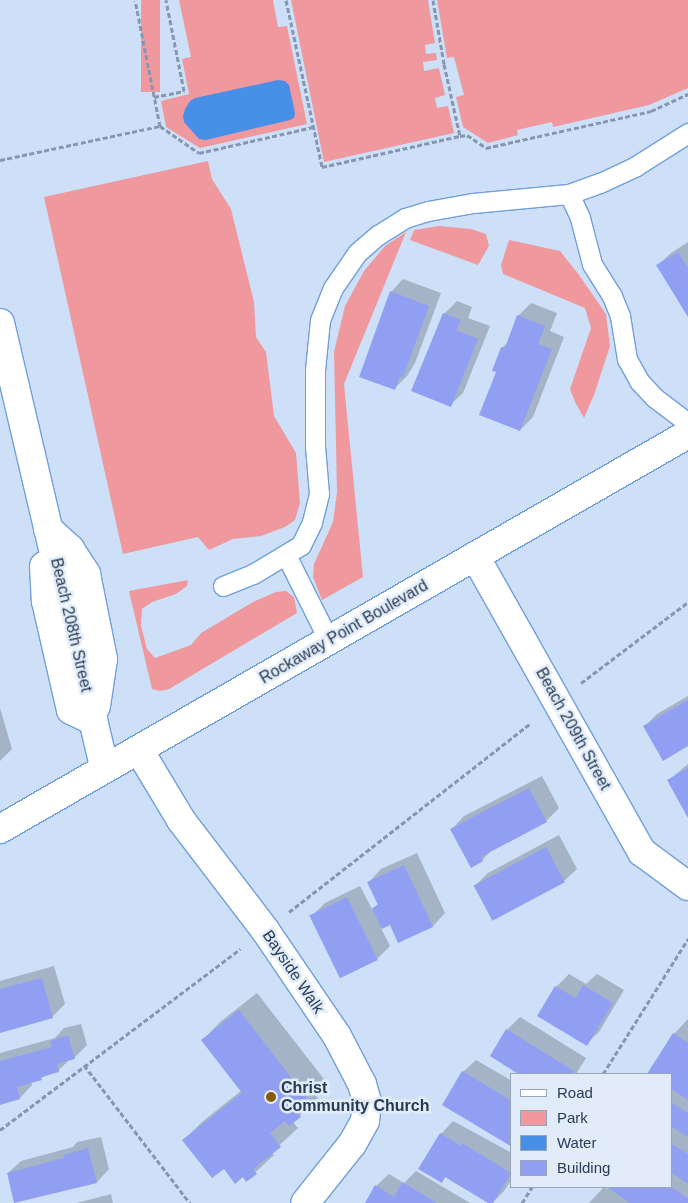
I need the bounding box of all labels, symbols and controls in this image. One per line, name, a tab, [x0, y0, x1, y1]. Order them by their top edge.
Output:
street label: Beach 208th Street	[46, 556, 96, 694]
street label: Rockaway Point Boulevard	[256, 576, 432, 688]
street label: Beach 209th Street	[531, 664, 615, 794]
street label: Bayside Walk	[258, 927, 328, 1017]
legend	[510, 1073, 673, 1188]
place label: Christ Community Church	[281, 1078, 429, 1116]
text: Road	[557, 1084, 593, 1101]
marker: Christ Community Church	[265, 1091, 277, 1103]
text: Park	[557, 1109, 588, 1126]
text: Water	[557, 1134, 596, 1151]
text: Building	[557, 1159, 610, 1176]

